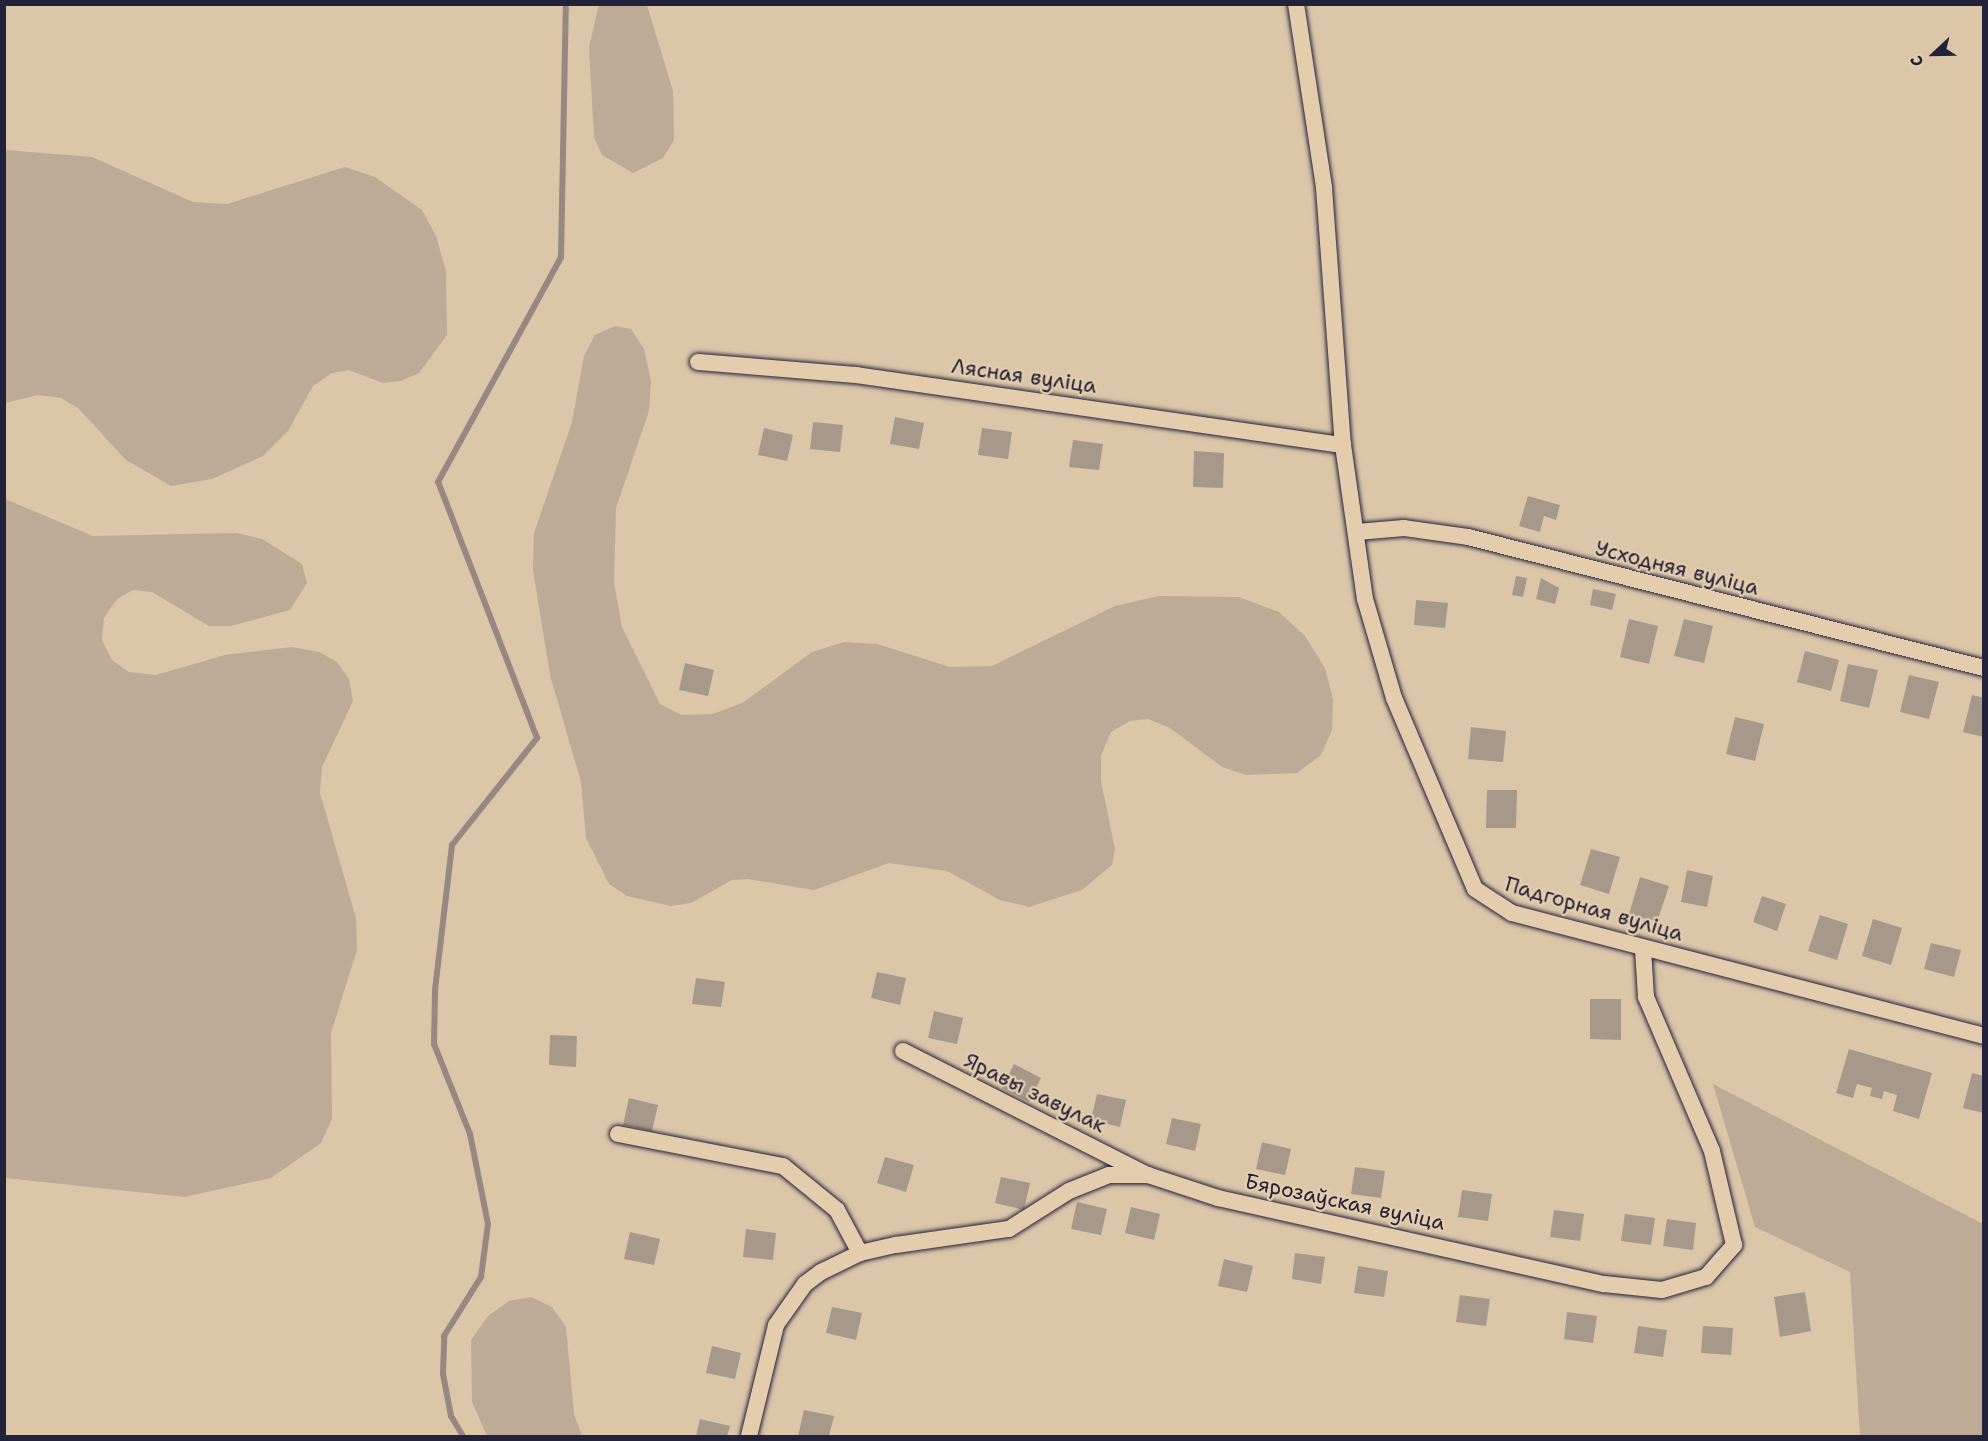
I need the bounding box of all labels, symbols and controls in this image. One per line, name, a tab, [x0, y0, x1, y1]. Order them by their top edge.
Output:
north arrow	[1904, 24, 1964, 84]
text: С	[1905, 52, 1928, 69]
street label: Лясная вуліца	[950, 353, 1098, 399]
street label: Усходняя вуліца	[1593, 535, 1761, 601]
street label: Падгорная вуліца	[1502, 872, 1686, 946]
street label: Яравы завулак	[960, 1048, 1110, 1138]
street label: Бярозаўская вуліца	[1243, 1168, 1447, 1236]

